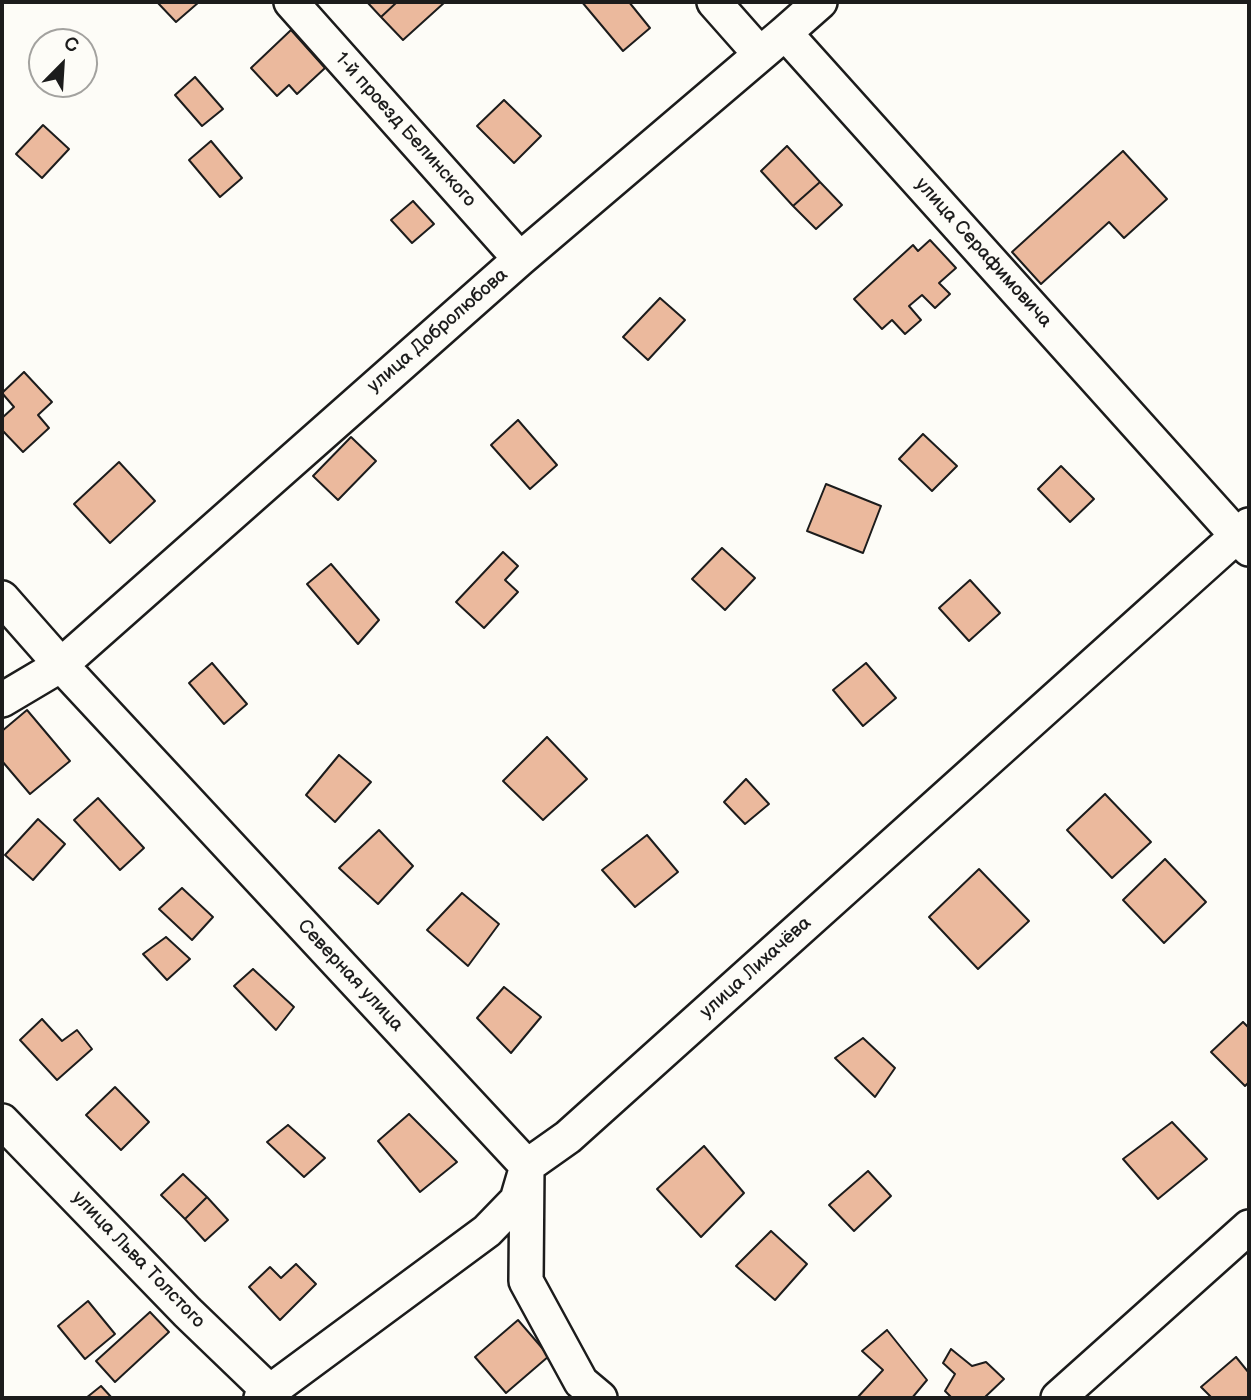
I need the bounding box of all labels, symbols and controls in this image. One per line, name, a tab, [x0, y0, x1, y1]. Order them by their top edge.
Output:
north arrow	[28, 28, 98, 98]
text: С	[60, 32, 82, 58]
street label: 1-й проезд Белинского	[330, 48, 480, 212]
street label: улица Серафимовича	[910, 173, 1056, 333]
street label: улица Добролюбова	[363, 264, 513, 398]
street label: улица Лихачёва	[696, 912, 816, 1024]
street label: Северная улица	[292, 915, 408, 1037]
street label: улица Льва Толстого	[67, 1187, 209, 1333]

